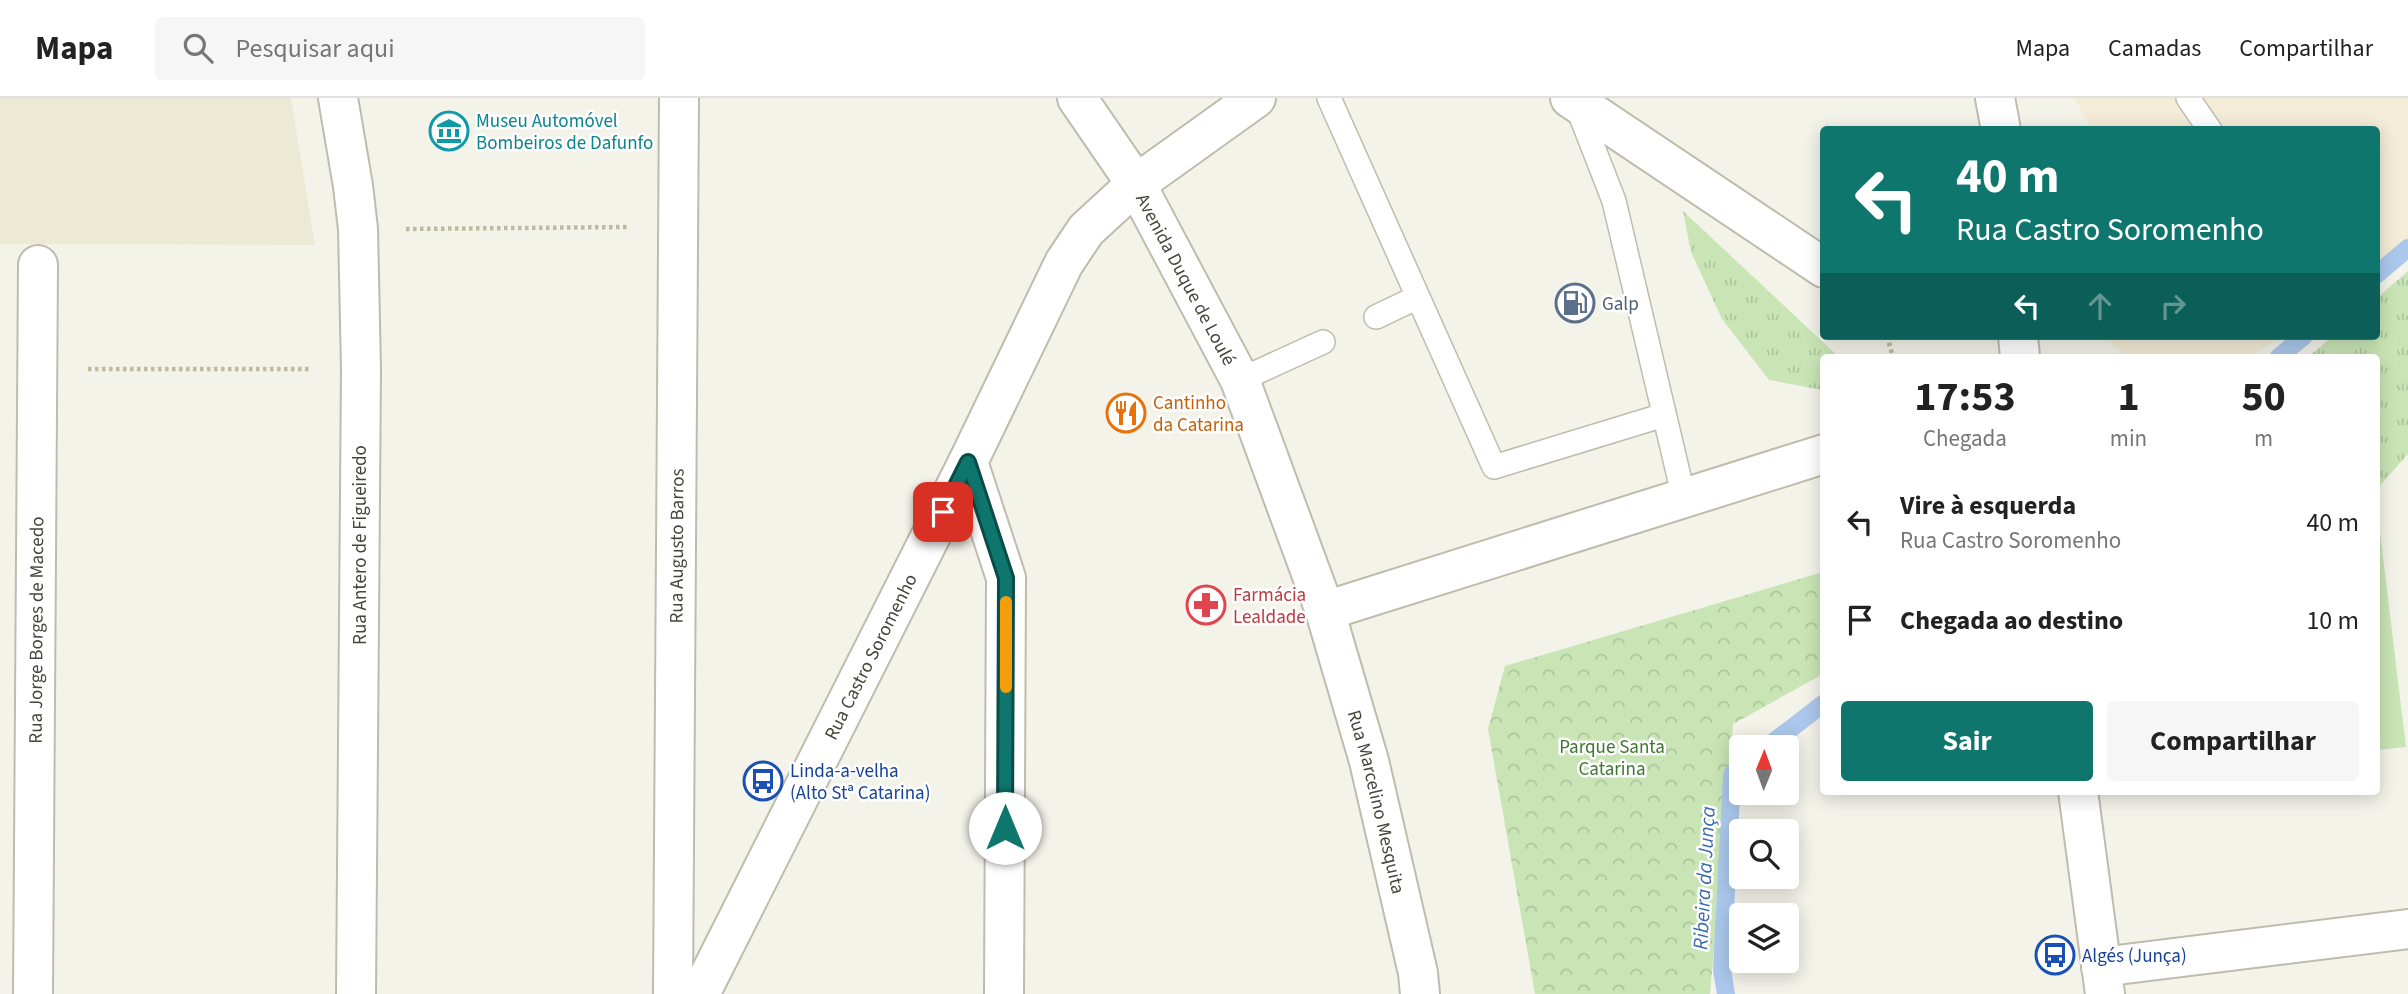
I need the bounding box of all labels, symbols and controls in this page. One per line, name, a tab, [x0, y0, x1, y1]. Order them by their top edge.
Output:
search box	[155, 17, 645, 80]
text: Mapa	[35, 25, 113, 72]
icon: search	[179, 29, 217, 67]
text: Pesquisar aqui	[235, 30, 395, 67]
text: Mapa	[2015, 31, 2070, 66]
text: Camadas	[2108, 31, 2201, 66]
text: Compartilhar	[2239, 31, 2373, 66]
place label: Museu Automóvel Bombeiros de Dafunfo	[476, 108, 653, 157]
museum icon: Museu Automóvel Bombeiros de Dafunfo	[428, 110, 470, 152]
text: 40 m	[1956, 142, 2060, 212]
icon: left	[1841, 154, 1932, 245]
street label: Avenida Duque de Loulé	[1128, 189, 1242, 371]
text: Rua Castro Soromenho	[1956, 207, 2264, 253]
fuel station icon: Galp	[1554, 282, 1596, 324]
icon: left	[2008, 287, 2046, 325]
icon: ahead	[2081, 287, 2119, 325]
icon: right	[2154, 287, 2192, 325]
place label: Galp	[1602, 291, 1639, 318]
text: 17:53	[1914, 367, 2016, 427]
text: 1	[2117, 367, 2140, 427]
text: 50	[2241, 367, 2286, 427]
place label: Cantinho da Catarina	[1153, 390, 1244, 439]
restaurant icon: Cantinho da Catarina	[1105, 392, 1147, 434]
text: Chegada	[1923, 422, 2007, 455]
text: min	[2110, 422, 2147, 455]
text: m	[2254, 422, 2273, 455]
street label: Rua Antero de Figueiredo	[347, 445, 374, 645]
street label: Rua Augusto Barros	[663, 468, 692, 624]
pin	[913, 482, 973, 542]
text: Vire à esquerda	[1900, 487, 2076, 524]
icon: arrive	[924, 493, 962, 531]
icon: left	[1841, 503, 1879, 541]
text: 40 m	[2306, 504, 2359, 541]
street label: Rua Jorge Borges de Macedo	[23, 516, 51, 744]
text: Rua Castro Soromenho	[1900, 524, 2121, 557]
street label: Rua Castro Soromenho	[818, 569, 925, 745]
place label: Farmácia Lealdade	[1233, 582, 1306, 631]
pharmacy icon: Farmácia Lealdade	[1185, 584, 1227, 626]
icon: arrive	[1841, 601, 1879, 639]
text: Chegada ao destino	[1900, 602, 2123, 639]
text: 10 m	[2306, 602, 2359, 639]
button: Sair	[1841, 701, 2093, 781]
button: Compartilhar	[2107, 701, 2359, 781]
street label: Rua Marcelino Mesquita	[1340, 707, 1411, 897]
park label: Parque Santa Catarina	[1559, 734, 1665, 783]
north arrow	[1729, 735, 1799, 805]
map controls	[1729, 735, 1799, 973]
place label: Linda-a-velha (Alto Stª Catarina)	[790, 758, 930, 807]
bus stop icon: Linda-a-velha (Alto Stª Catarina)	[742, 760, 784, 802]
position arrow	[968, 791, 1042, 865]
water label: Ribeira da Junça	[1685, 805, 1723, 951]
button: search	[1729, 819, 1799, 889]
button: layers	[1729, 903, 1799, 973]
bus stop icon: Algés (Junça)	[2034, 934, 2076, 976]
place label: Algés (Junça)	[2082, 943, 2187, 970]

